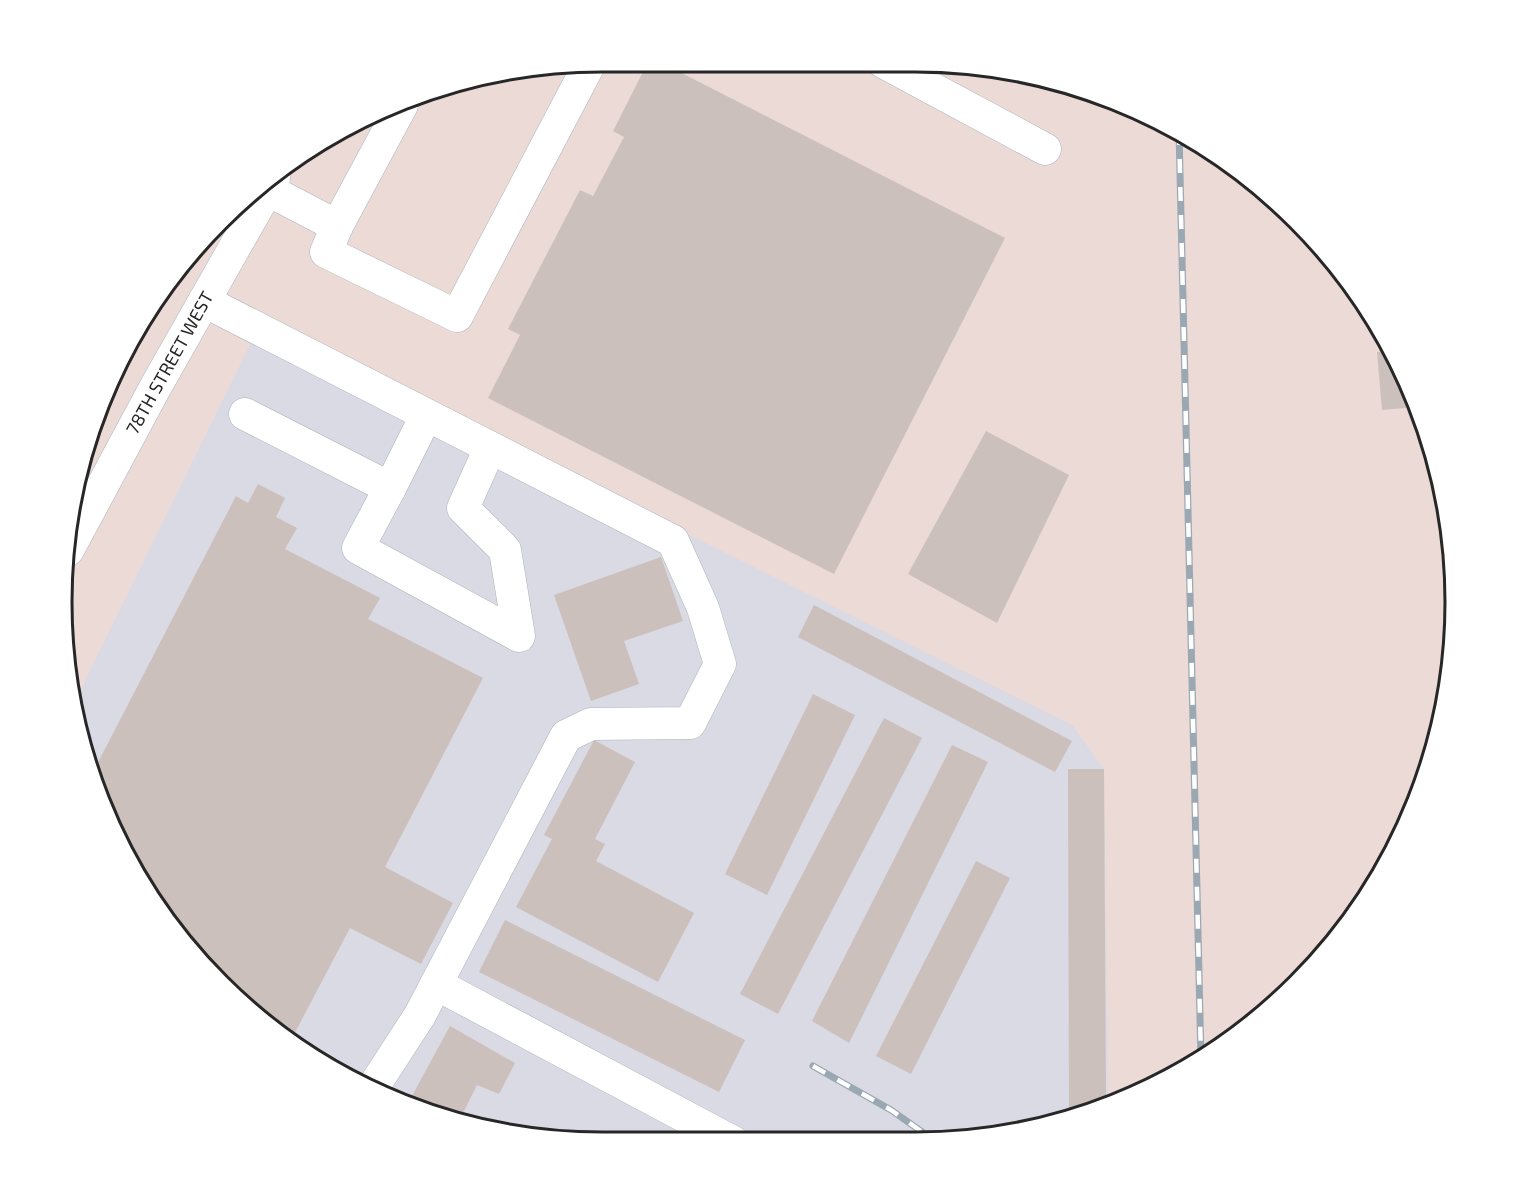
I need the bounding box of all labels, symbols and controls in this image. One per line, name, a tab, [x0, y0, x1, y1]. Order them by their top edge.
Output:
street label: 78TH STREET WEST	[121, 287, 218, 438]

